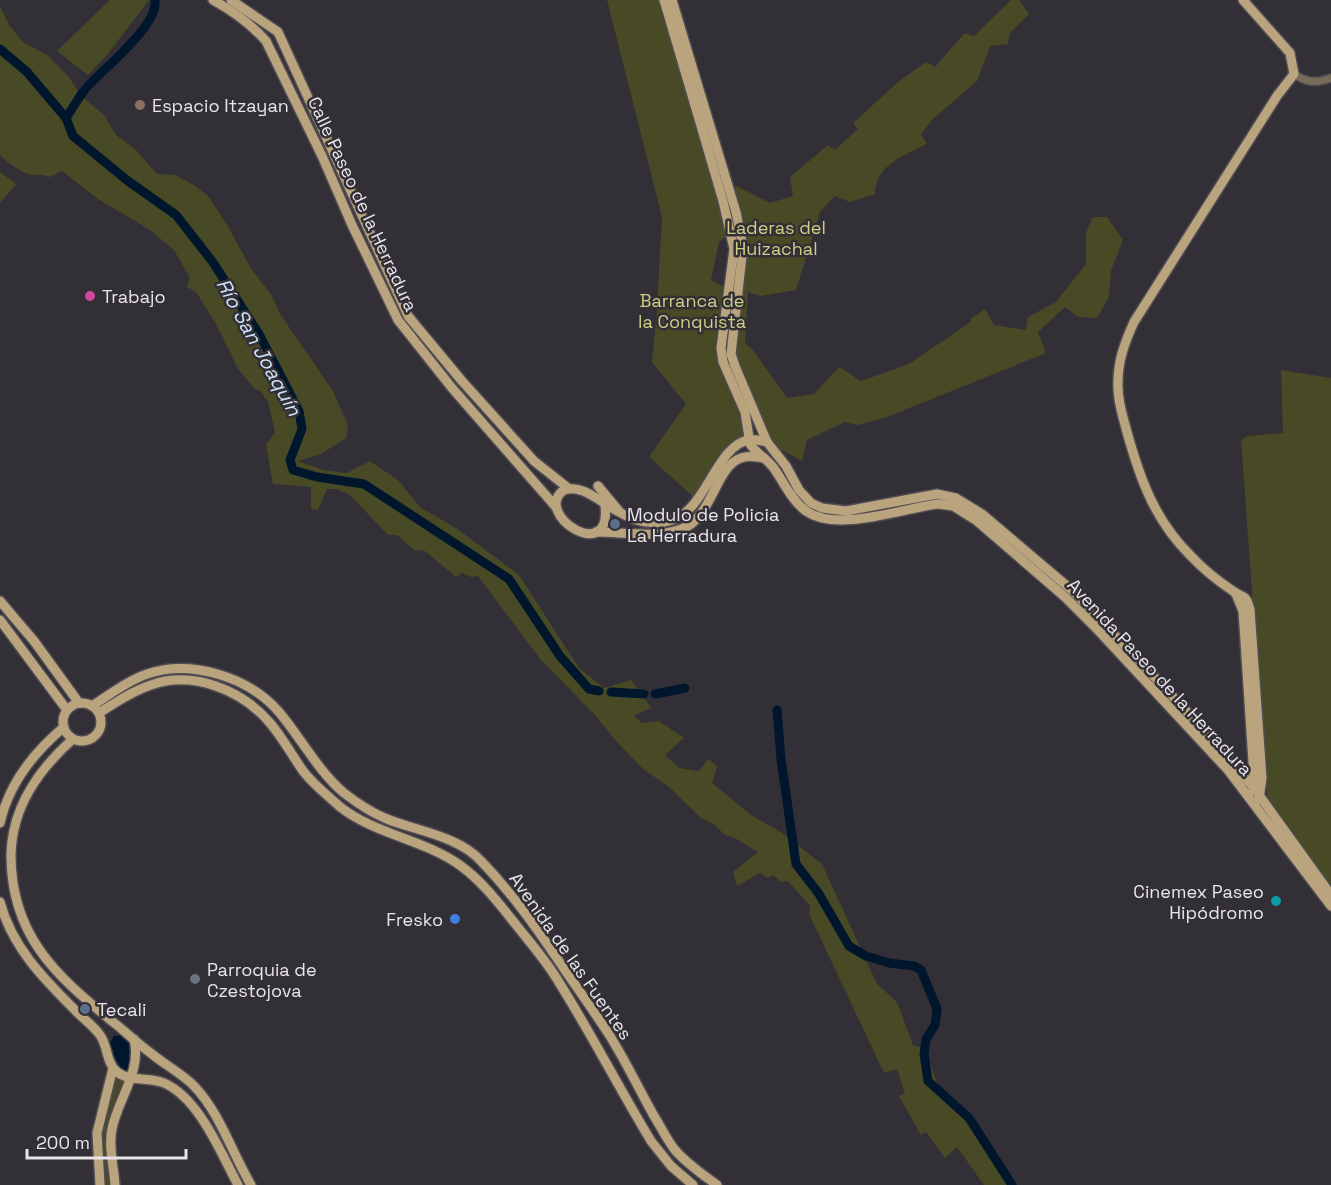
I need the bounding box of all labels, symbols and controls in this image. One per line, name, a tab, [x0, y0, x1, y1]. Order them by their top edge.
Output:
street label: Calle Paseo de la Herradura	[303, 93, 423, 315]
place label: Espacio Itzayan	[152, 94, 289, 117]
marker: Espacio Itzayan	[133, 98, 147, 112]
park label: Laderas del Huizachal	[726, 216, 826, 260]
water label: Río San Joaquín	[210, 274, 308, 421]
place label: Trabajo	[102, 285, 166, 308]
marker: Trabajo	[83, 289, 97, 303]
park label: Barranca de la Conquista	[638, 289, 746, 333]
place label: Modulo de Policia La Herradura	[627, 503, 779, 547]
marker: Modulo de Policia La Herradura	[608, 517, 622, 531]
street label: Avenida Paseo de la Herradura	[1062, 574, 1258, 780]
street label: Avenida de las Fuentes	[505, 868, 637, 1044]
place label: Cinemex Paseo Hipódromo	[1133, 880, 1264, 924]
marker: Cinemex Paseo Hipódromo	[1269, 894, 1283, 908]
place label: Fresko	[386, 908, 443, 931]
marker: Fresko	[448, 912, 462, 926]
place label: Parroquia de Czestojova	[207, 958, 317, 1002]
marker: Parroquia de Czestojova	[188, 972, 202, 986]
place label: Tecali	[97, 998, 146, 1021]
marker: Tecali	[78, 1002, 92, 1016]
scale bar	[27, 1122, 186, 1160]
text: 200 m	[36, 1131, 90, 1154]

